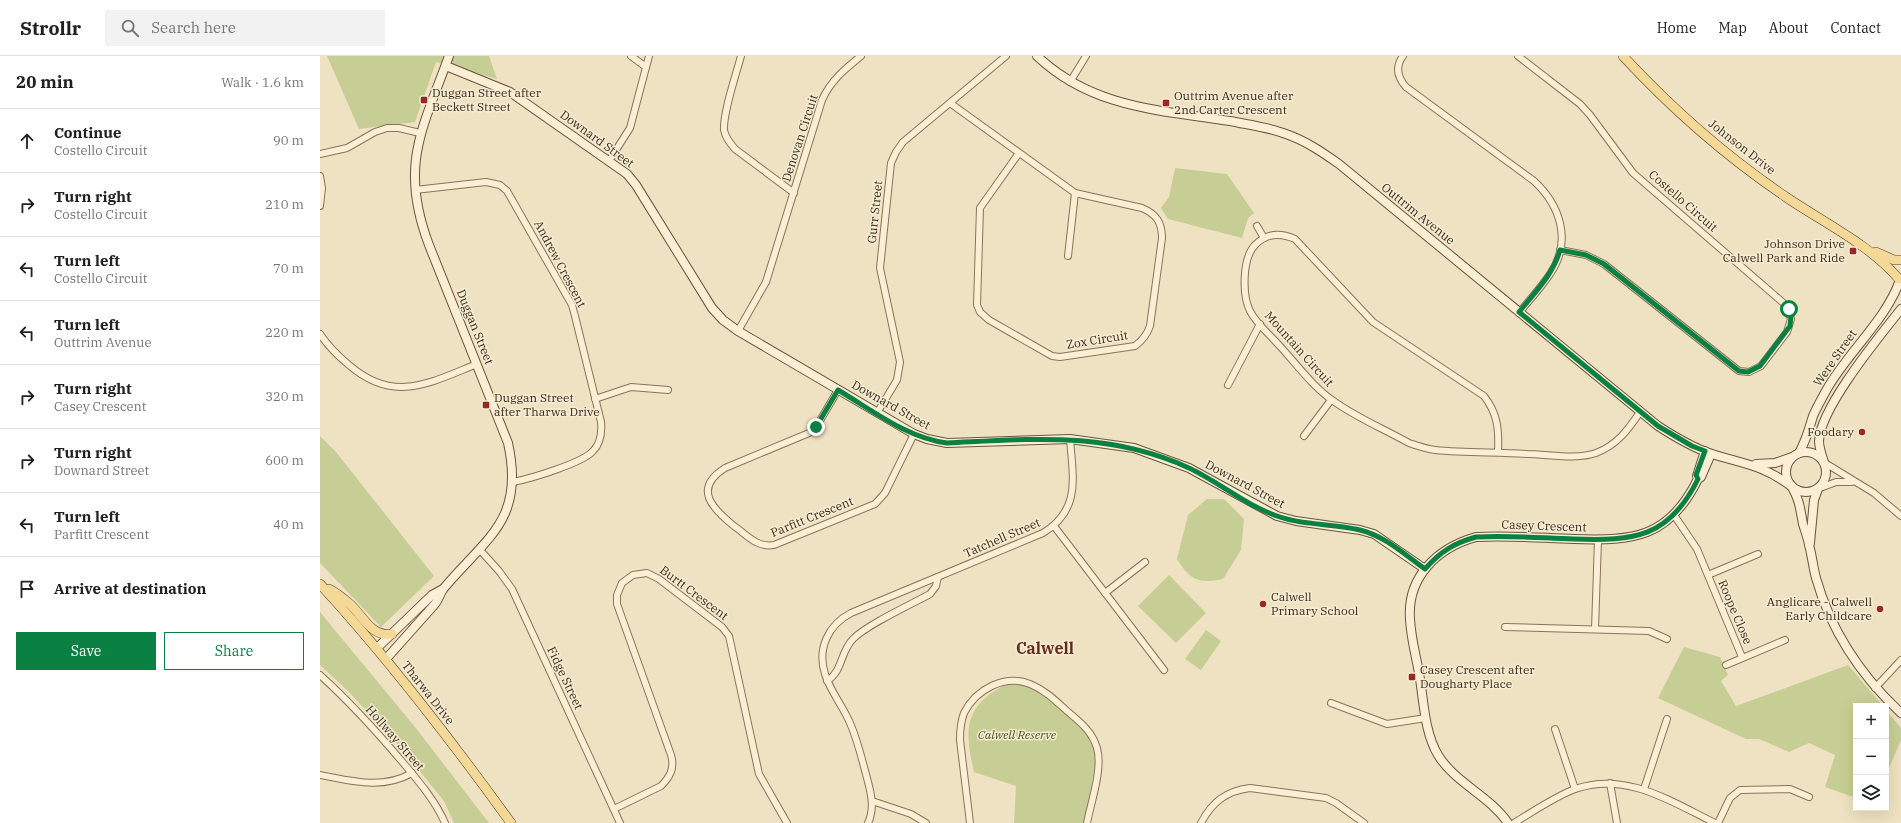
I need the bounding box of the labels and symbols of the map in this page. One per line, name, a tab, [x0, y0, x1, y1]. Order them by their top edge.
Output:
place label: Duggan Street after Beckett Street	[432, 85, 542, 114]
place label: Outtrim Avenue after 2nd Carter Crescent	[1174, 88, 1294, 117]
street label: Denovan Circuit	[778, 92, 821, 183]
marker: Duggan Street after Beckett Street	[419, 95, 429, 105]
marker: Outtrim Avenue after 2nd Carter Crescent	[1161, 98, 1171, 108]
street label: Downard Street	[557, 107, 637, 170]
street label: Johnson Drive	[1706, 116, 1779, 177]
street label: Costello Circuit	[1646, 167, 1721, 235]
street label: Gurr Street	[864, 180, 885, 244]
street label: Outtrim Avenue	[1379, 180, 1458, 248]
street label: Andrew Crescent	[531, 218, 590, 310]
place label: Johnson Drive Calwell Park and Ride	[1723, 236, 1845, 265]
marker: Johnson Drive Calwell Park and Ride	[1848, 246, 1858, 256]
street label: Duggan Street	[454, 287, 497, 367]
route start	[1780, 300, 1798, 318]
street label: Mountain Circuit	[1262, 308, 1337, 389]
street label: Were Street	[1810, 326, 1860, 389]
street label: Zox Circuit	[1065, 327, 1129, 352]
street label: Downard Street	[849, 377, 933, 432]
place label: Duggan Street after Tharwa Drive	[494, 390, 600, 419]
marker: Duggan Street after Tharwa Drive	[481, 400, 491, 410]
route end	[807, 418, 825, 436]
place label: Foodary	[1807, 424, 1855, 439]
marker: Foodary	[1857, 427, 1867, 437]
street label: Downard Street	[1203, 456, 1288, 511]
street label: Parfitt Crescent	[768, 493, 855, 540]
street label: Tatchell Street	[961, 515, 1042, 560]
street label: Casey Crescent	[1501, 517, 1587, 534]
street label: Burtt Crescent	[657, 562, 731, 623]
street label: Roope Close	[1715, 577, 1756, 646]
place label: Calwell Primary School	[1271, 589, 1359, 618]
place label: Anglicare - Calwell Early Childcare	[1767, 594, 1872, 623]
marker: Calwell Primary School	[1258, 599, 1268, 609]
marker: Anglicare - Calwell Early Childcare	[1875, 604, 1885, 614]
district label: Calwell	[1016, 638, 1074, 658]
street label: Fidge Street	[544, 644, 587, 712]
street label: Tharwa Drive	[399, 658, 458, 727]
place label: Casey Crescent after Dougharty Place	[1420, 662, 1535, 691]
marker: Casey Crescent after Dougharty Place	[1407, 672, 1417, 682]
street label: Hollway Street	[363, 702, 428, 774]
park label: Calwell Reserve	[978, 727, 1057, 742]

